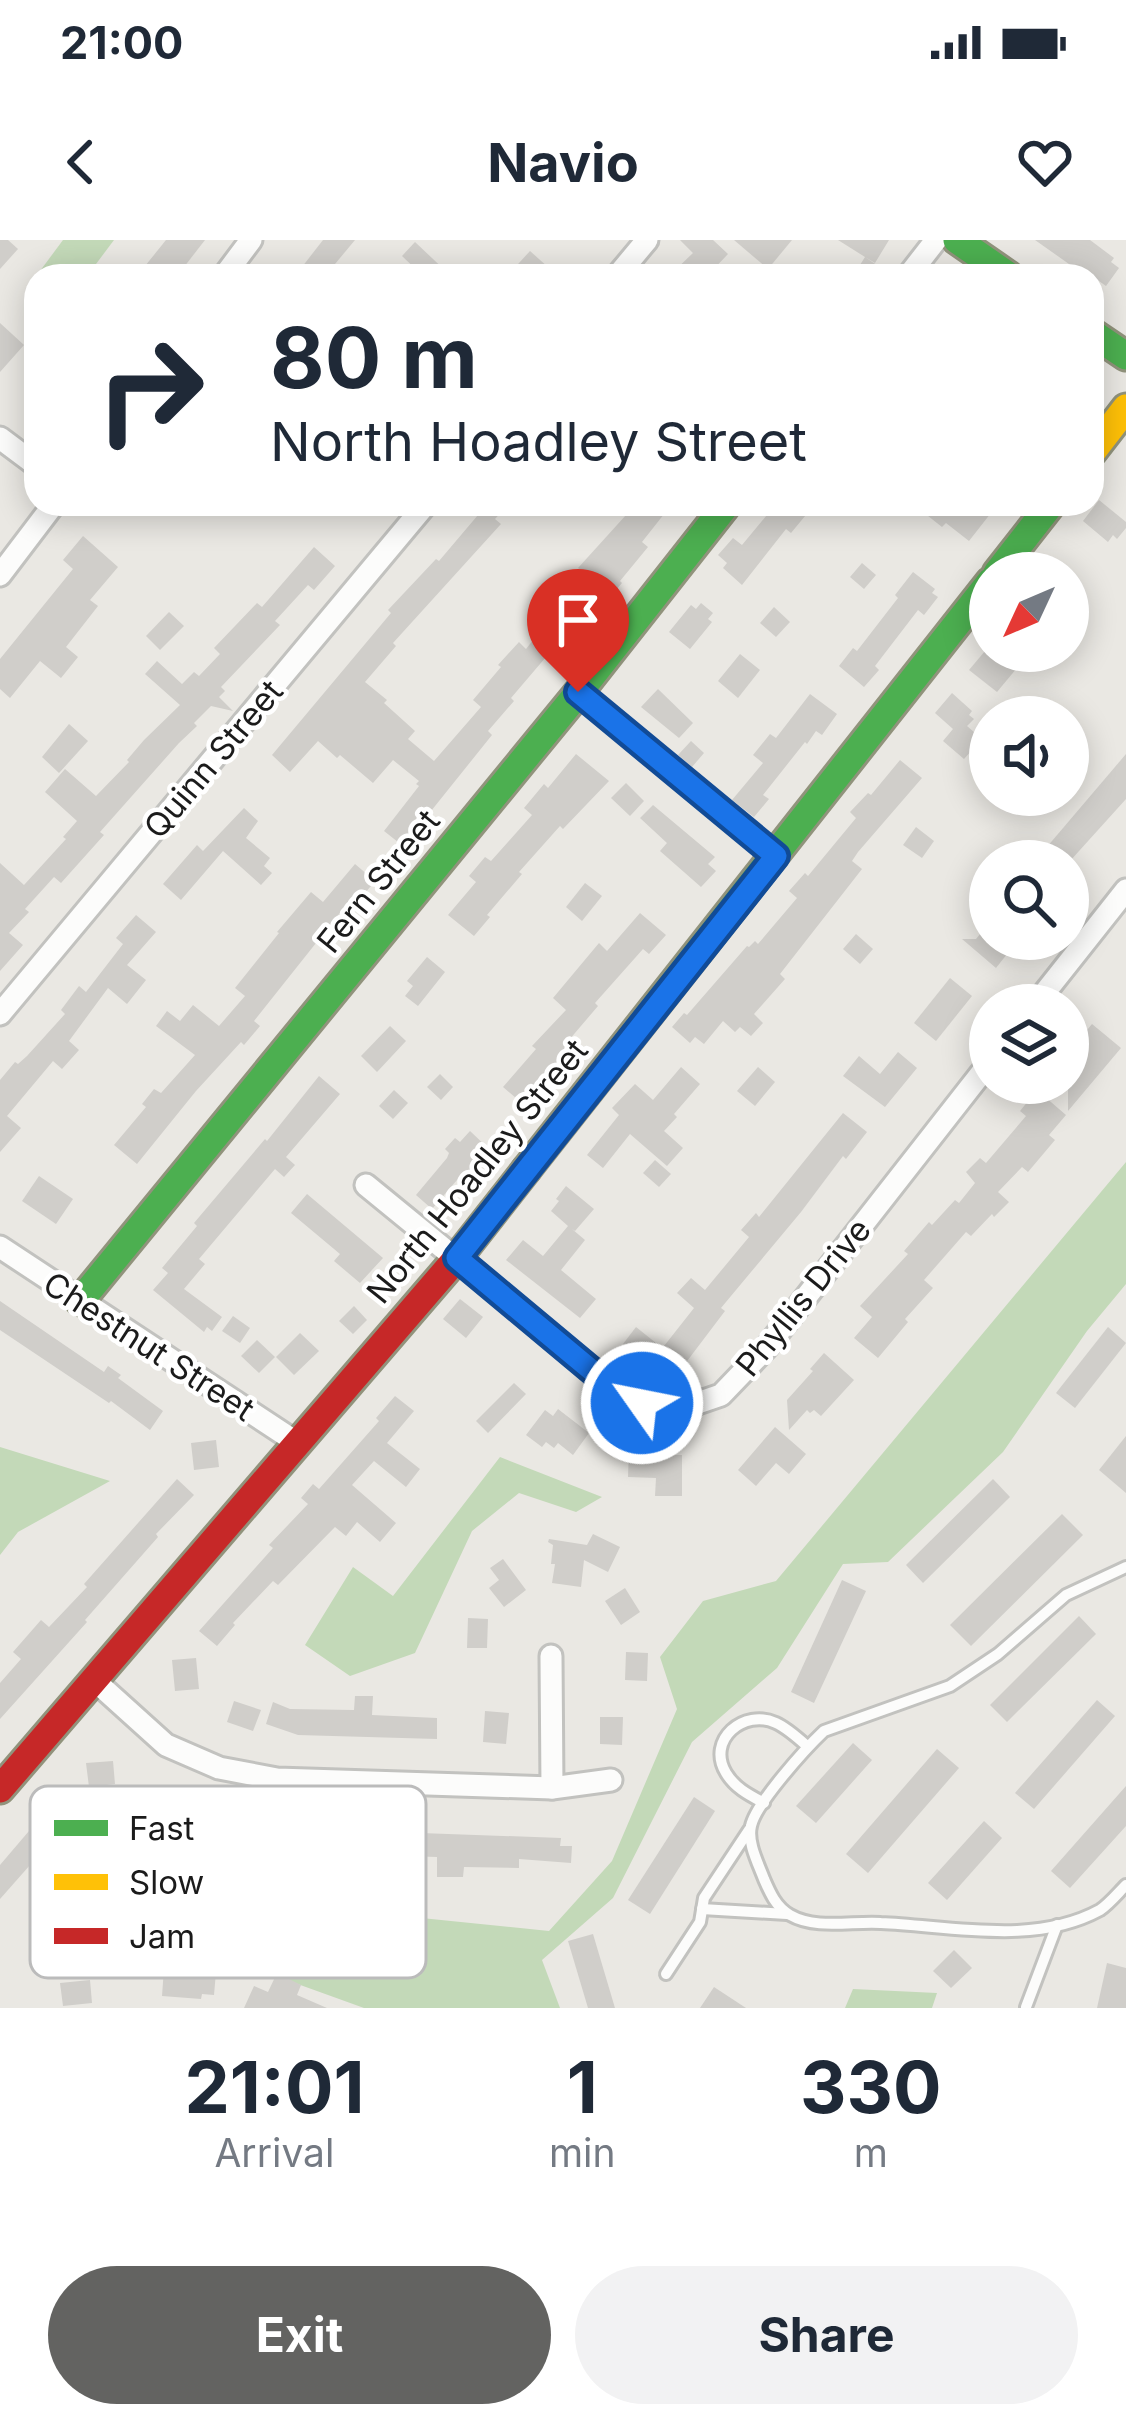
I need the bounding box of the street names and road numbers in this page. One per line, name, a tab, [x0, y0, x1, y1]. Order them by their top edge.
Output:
street label: Quinn Street	[135, 672, 291, 846]
street label: Fern Street	[308, 801, 448, 961]
street label: North Hoadley Street	[358, 1031, 596, 1311]
street label: Phyllis Drive	[727, 1210, 879, 1384]
street label: Chestnut Street	[36, 1263, 262, 1429]

